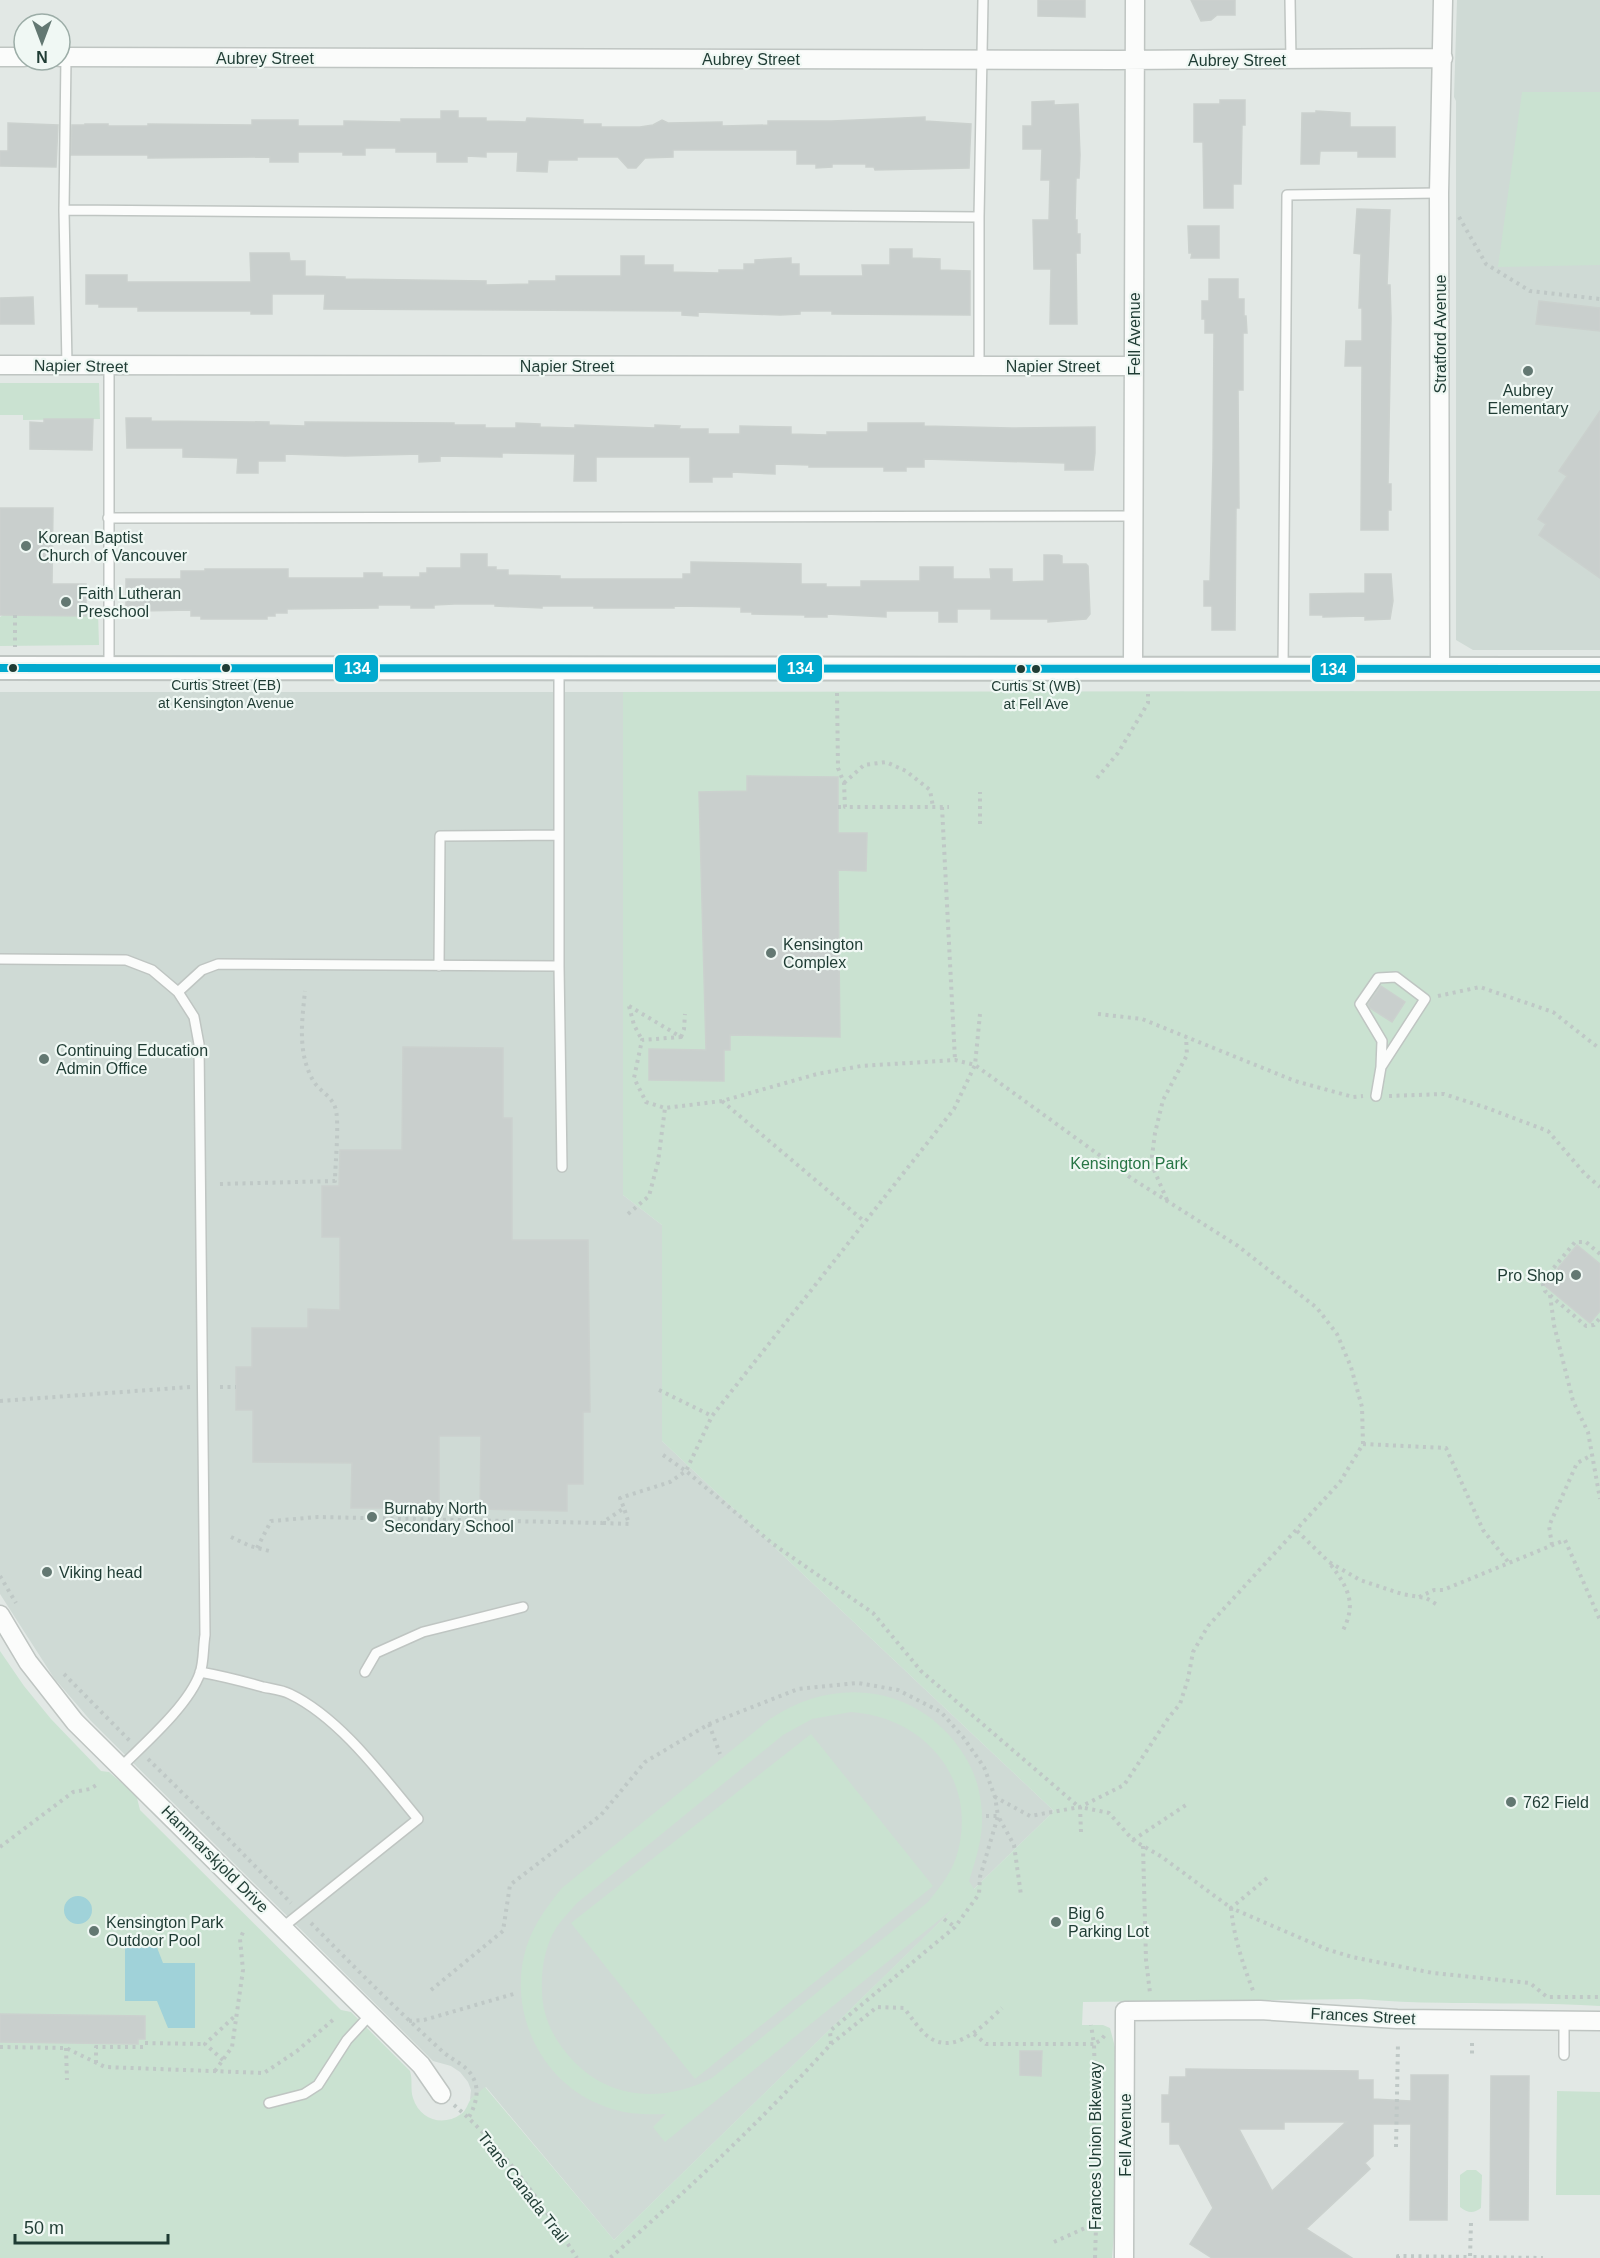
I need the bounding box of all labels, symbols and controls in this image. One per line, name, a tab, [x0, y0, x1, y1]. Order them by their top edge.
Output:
north arrow	[12, 12, 72, 72]
text: N	[36, 48, 48, 65]
street label: Aubrey Street	[216, 50, 314, 67]
street label: Aubrey Street	[702, 51, 800, 68]
street label: Aubrey Street	[1188, 52, 1286, 69]
street label: Stratford Avenue	[1432, 274, 1449, 393]
street label: Fell Avenue	[1126, 292, 1143, 376]
street label: Napier Street	[34, 357, 129, 375]
street label: Napier Street	[520, 358, 615, 375]
street label: Napier Street	[1006, 358, 1101, 375]
marker: Aubrey Elementary	[1521, 364, 1535, 378]
place label: Aubrey Elementary	[1488, 382, 1568, 417]
place label: Korean Baptist Church of Vancouver	[38, 529, 188, 564]
marker: Korean Baptist Church of Vancouver	[19, 539, 33, 553]
place label: Faith Lutheran Preschool	[78, 585, 181, 620]
marker: Faith Lutheran Preschool	[59, 595, 73, 609]
line badge: 134	[334, 654, 379, 683]
line badge: 134	[777, 654, 823, 683]
line badge: 134	[1311, 654, 1356, 683]
text: 134	[344, 660, 370, 677]
text: 134	[787, 660, 813, 677]
text: 134	[1320, 661, 1346, 678]
unlabelled marker	[7, 662, 19, 674]
marker: Curtis Street (EB) at Kensington Avenue	[220, 662, 232, 674]
unlabelled marker	[1015, 663, 1027, 675]
marker: Curtis St (WB) at Fell Ave	[1030, 663, 1042, 675]
place label: Curtis Street (EB) at Kensington Avenue	[158, 677, 294, 711]
place label: Curtis St (WB) at Fell Ave	[991, 678, 1081, 712]
place label: Kensington Complex	[783, 936, 863, 971]
marker: Kensington Complex	[764, 946, 778, 960]
place label: Continuing Education Admin Office	[56, 1042, 208, 1077]
marker: Continuing Education Admin Office	[37, 1052, 51, 1066]
park label: Kensington Park	[1070, 1155, 1189, 1172]
place label: Pro Shop	[1497, 1267, 1564, 1284]
marker: Pro Shop	[1569, 1268, 1583, 1282]
place label: Burnaby North Secondary School	[384, 1500, 514, 1535]
marker: Burnaby North Secondary School	[365, 1510, 379, 1524]
place label: Viking head	[59, 1564, 142, 1581]
marker: Viking head	[40, 1565, 54, 1579]
place label: 762 Field	[1523, 1794, 1589, 1811]
marker: 762 Field	[1504, 1795, 1518, 1809]
street label: Hammarskjold Drive	[158, 1802, 272, 1916]
place label: Big 6 Parking Lot	[1068, 1905, 1149, 1940]
place label: Kensington Park Outdoor Pool	[106, 1914, 224, 1949]
marker: Big 6 Parking Lot	[1049, 1915, 1063, 1929]
marker: Kensington Park Outdoor Pool	[87, 1924, 101, 1938]
street label: Frances Street	[1310, 2005, 1416, 2027]
street label: Frances Union Bikeway	[1087, 2062, 1104, 2230]
street label: Fell Avenue	[1117, 2093, 1134, 2177]
street label: Trans Canada Trail	[475, 2128, 571, 2246]
scale bar	[15, 2207, 168, 2245]
text: 50 m	[24, 2218, 64, 2238]

